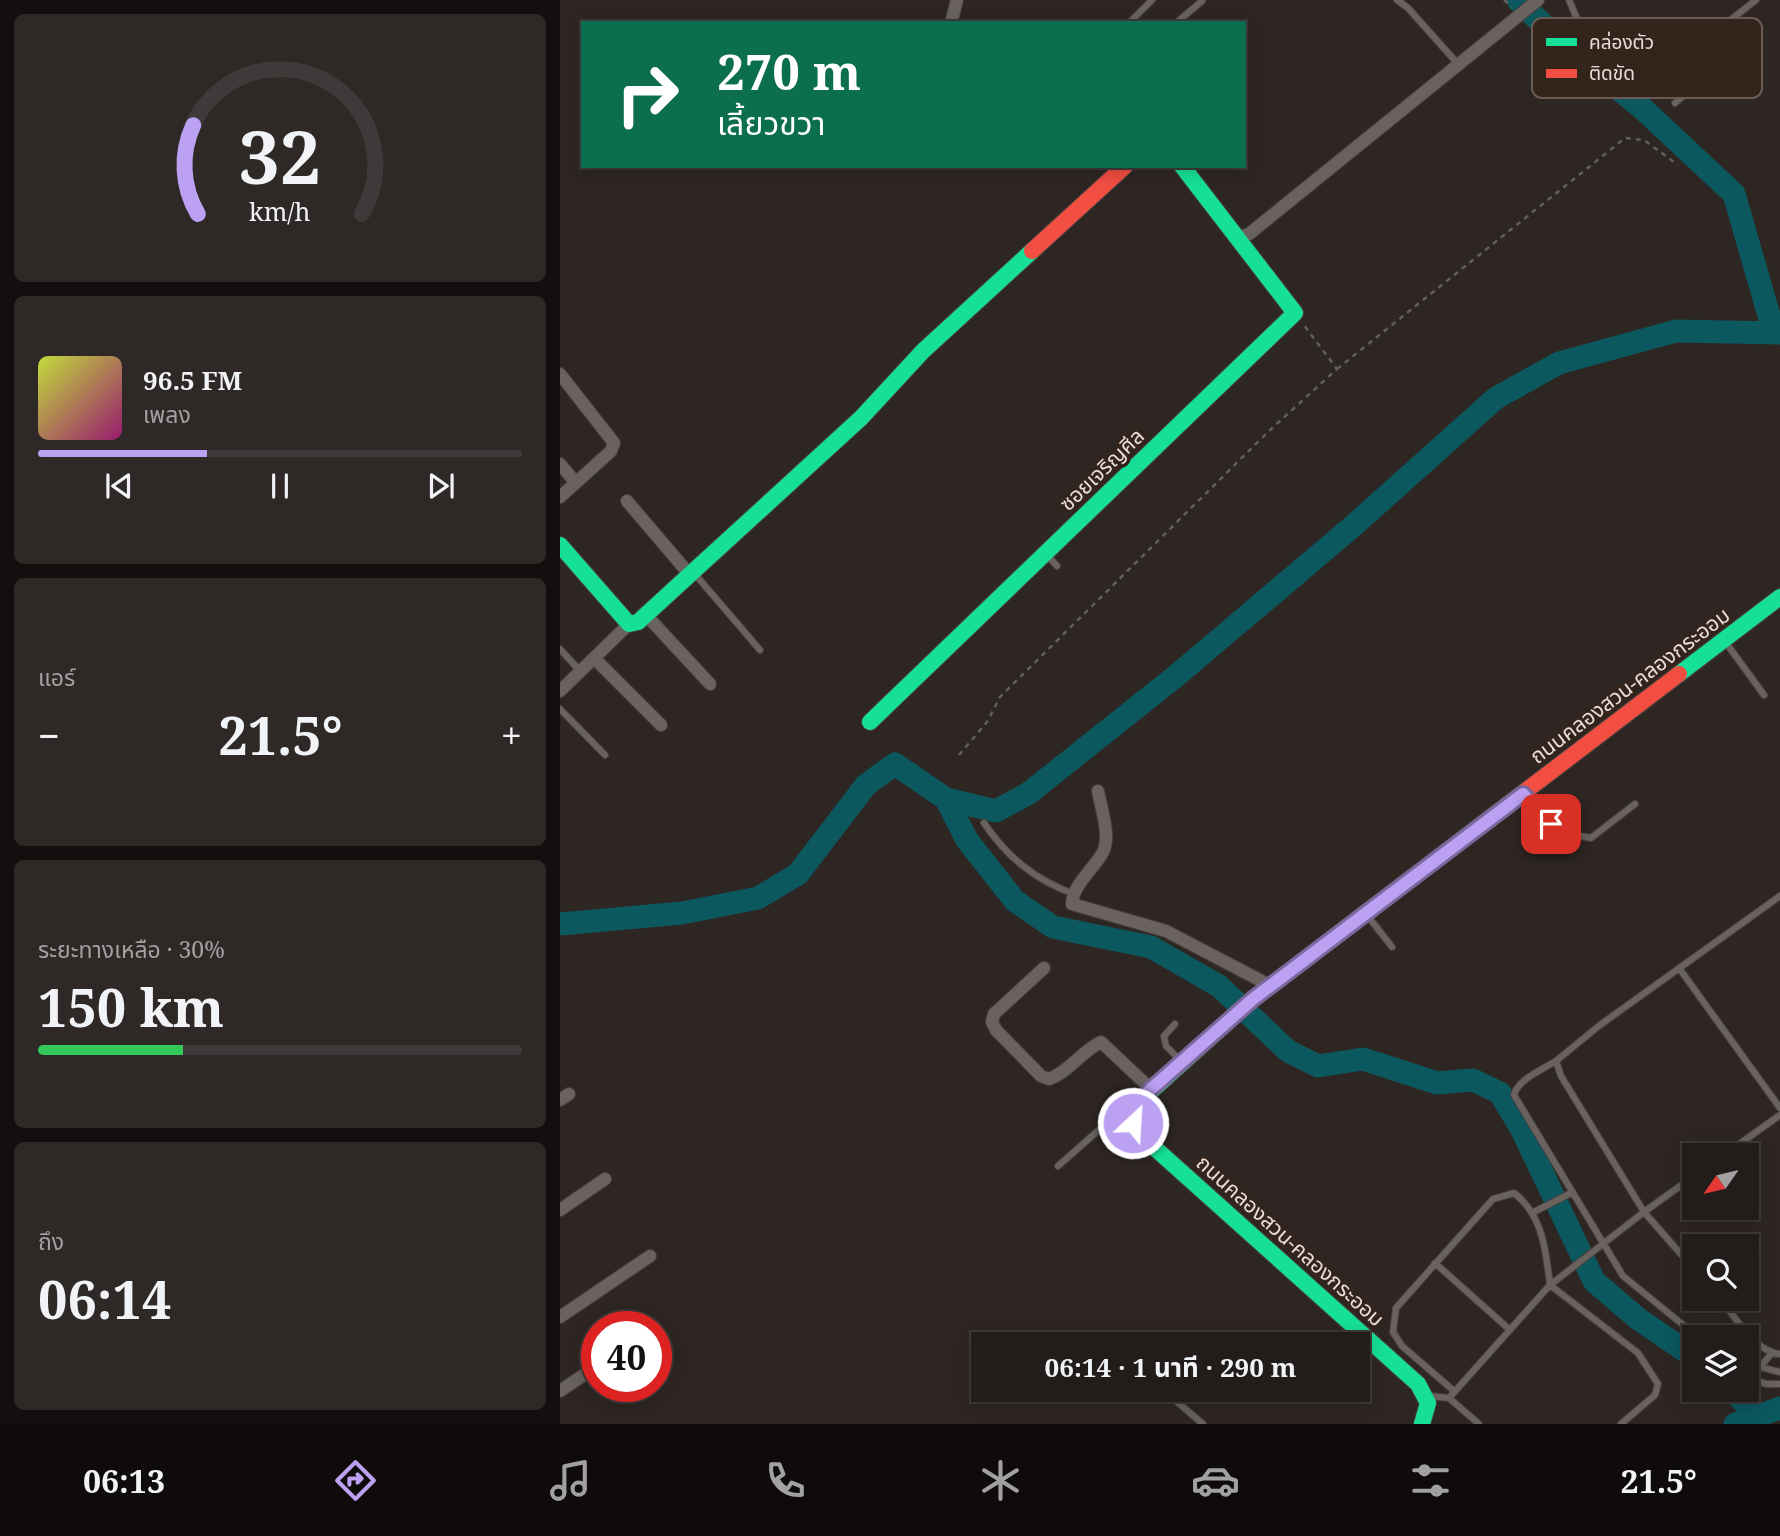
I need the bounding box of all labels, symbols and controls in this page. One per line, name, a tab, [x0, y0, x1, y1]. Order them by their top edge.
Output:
legend	[1532, 18, 1762, 98]
text: คล่องตัว	[1589, 29, 1654, 55]
text: 270 m	[717, 38, 861, 104]
icon: right	[602, 49, 693, 140]
text: ติดขัด	[1589, 60, 1635, 86]
text: เลี้ยวขวา	[717, 101, 825, 144]
text: 32	[239, 106, 321, 205]
text: km/h	[249, 194, 311, 228]
text: 96.5 FM	[143, 362, 242, 398]
text: เพลง	[143, 398, 191, 430]
street label: ซอยเจริญศีล	[1053, 422, 1150, 517]
icon: previous	[100, 467, 138, 505]
icon: pause	[261, 467, 299, 505]
icon: next	[422, 467, 460, 505]
street label: ถนนคลองสวน-คลองกระออม	[1524, 601, 1735, 770]
text: แอร์	[38, 661, 75, 693]
text: 21.5°	[218, 699, 343, 770]
text: −	[38, 709, 60, 761]
text: +	[501, 709, 522, 761]
pin	[1521, 794, 1581, 854]
icon: arrive	[1532, 805, 1570, 843]
text: ระยะทางเหลือ · 30%	[38, 933, 225, 965]
text: 150 km	[38, 971, 224, 1042]
position arrow	[1096, 1086, 1170, 1160]
north arrow	[1682, 1143, 1759, 1220]
map controls	[1682, 1143, 1759, 1402]
street label: ถนนคลองสวน-คลองกระออม	[1191, 1148, 1391, 1332]
text: ถึง	[38, 1225, 64, 1257]
button: search	[1682, 1234, 1759, 1311]
text: 06:14	[38, 1263, 171, 1334]
speed limit sign: 40	[581, 1311, 672, 1402]
button: layers	[1682, 1325, 1759, 1402]
text: 06:14 · 1 นาที · 290 m	[1045, 1349, 1296, 1385]
icon: directions	[331, 1456, 380, 1505]
icon: music	[546, 1456, 595, 1505]
icon: phone	[761, 1456, 810, 1505]
icon: climate	[976, 1456, 1025, 1505]
icon: car	[1191, 1456, 1240, 1505]
icon: filters	[1406, 1456, 1455, 1505]
text: 06:13	[83, 1459, 165, 1502]
text: 21.5°	[1620, 1459, 1697, 1502]

